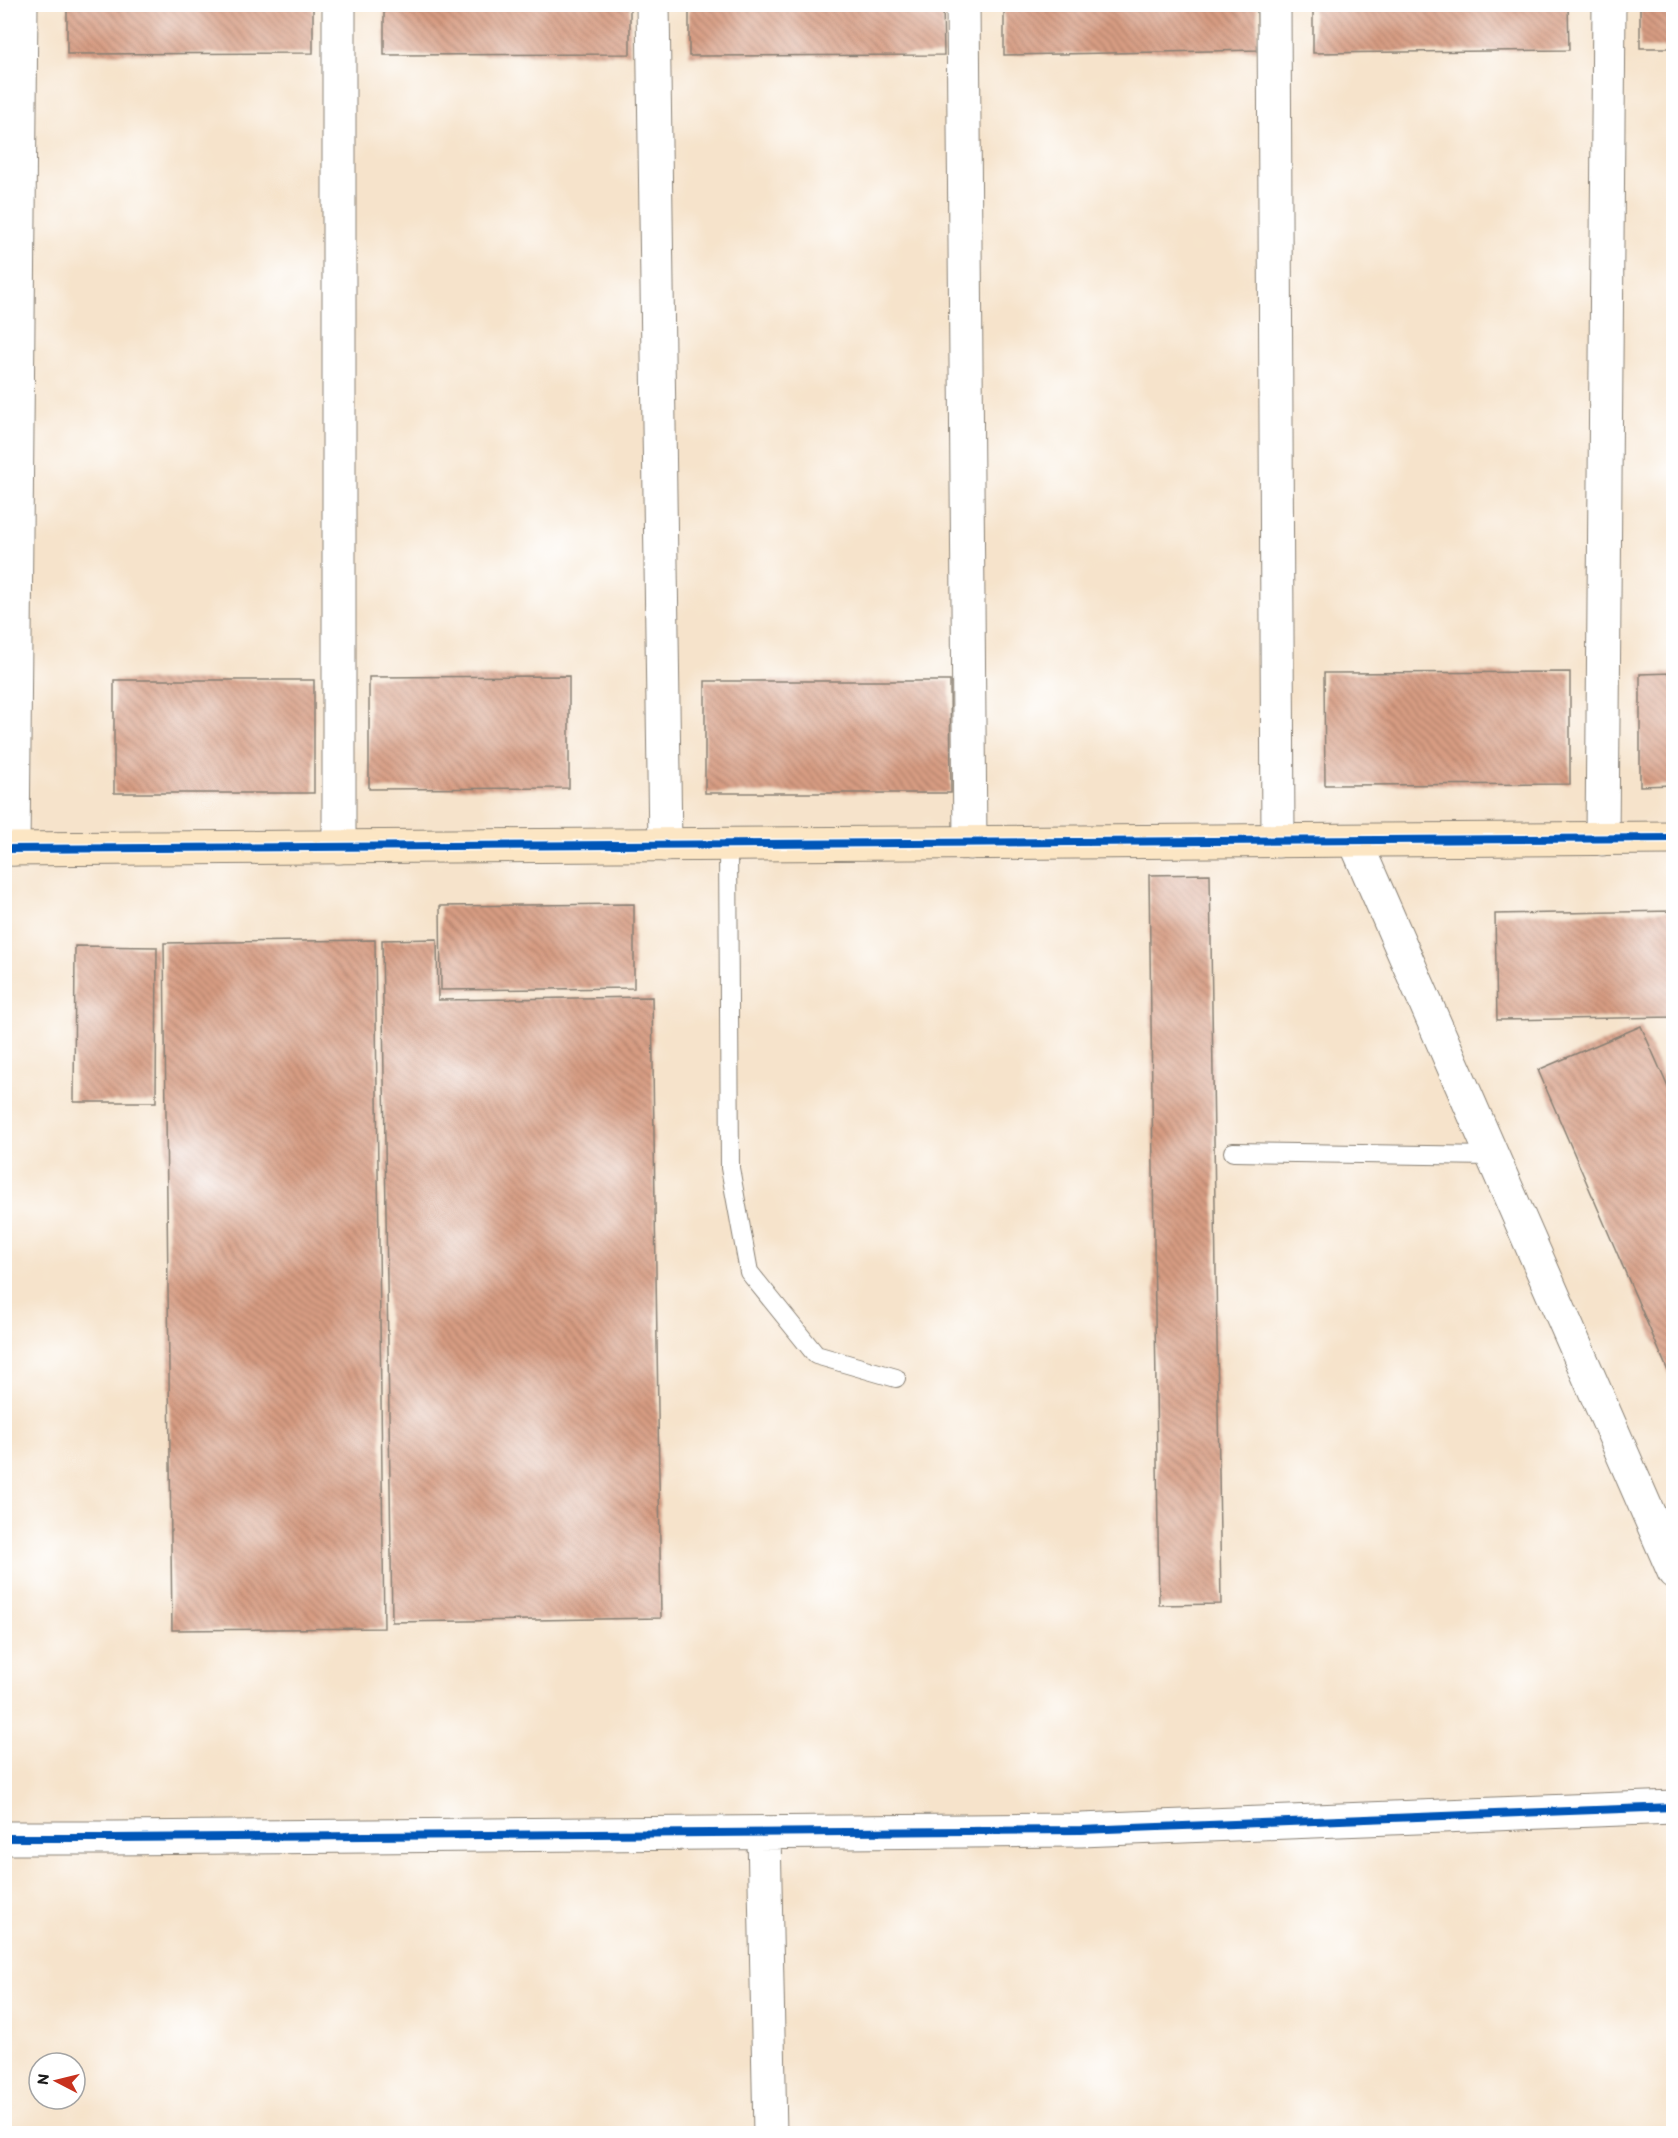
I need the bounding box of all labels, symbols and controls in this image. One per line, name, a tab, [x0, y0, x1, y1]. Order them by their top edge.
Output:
north arrow	[27, 2051, 87, 2111]
text: N	[33, 2073, 53, 2086]

